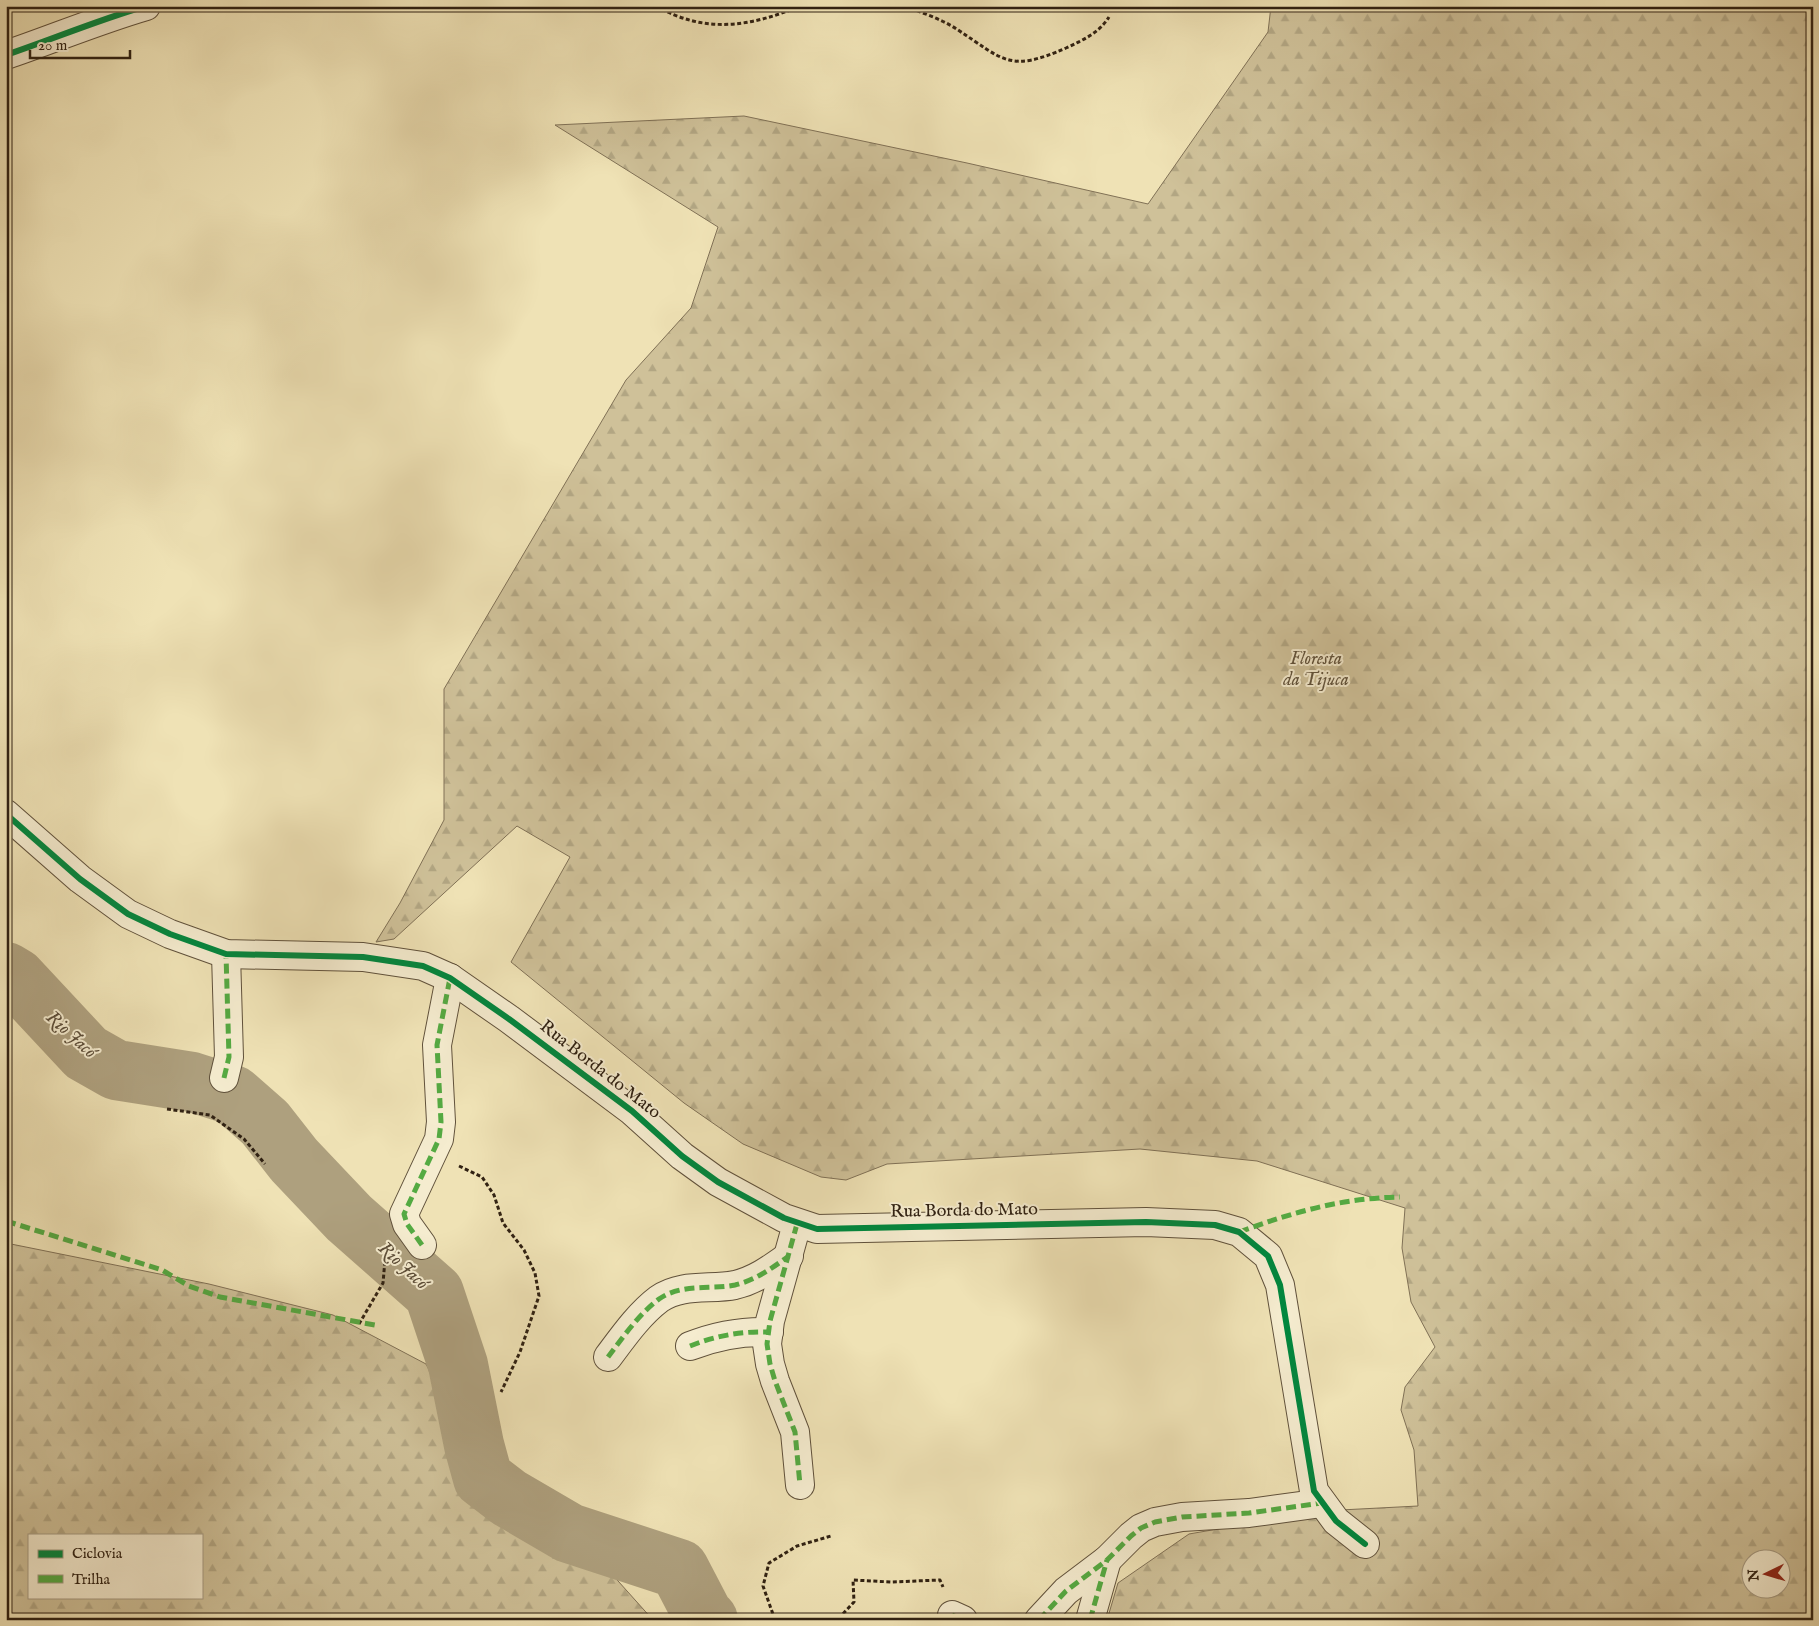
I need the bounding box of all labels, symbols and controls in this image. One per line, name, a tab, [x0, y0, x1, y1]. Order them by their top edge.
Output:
scale bar	[30, 28, 130, 60]
text: 20 m	[38, 36, 68, 55]
park label: Floresta da Tijuca	[1282, 648, 1349, 692]
water label: Rio Jacó	[41, 1006, 103, 1065]
street label: Rua Borda do Mato	[535, 1015, 666, 1125]
street label: Rua Borda do Mato	[890, 1198, 1038, 1224]
water label: Rio Jacó	[373, 1237, 435, 1297]
legend	[28, 1534, 202, 1598]
text: Ciclovia	[72, 1544, 123, 1563]
north arrow	[1742, 1548, 1792, 1598]
text: N	[1745, 1568, 1764, 1583]
text: Trilha	[72, 1570, 110, 1589]

